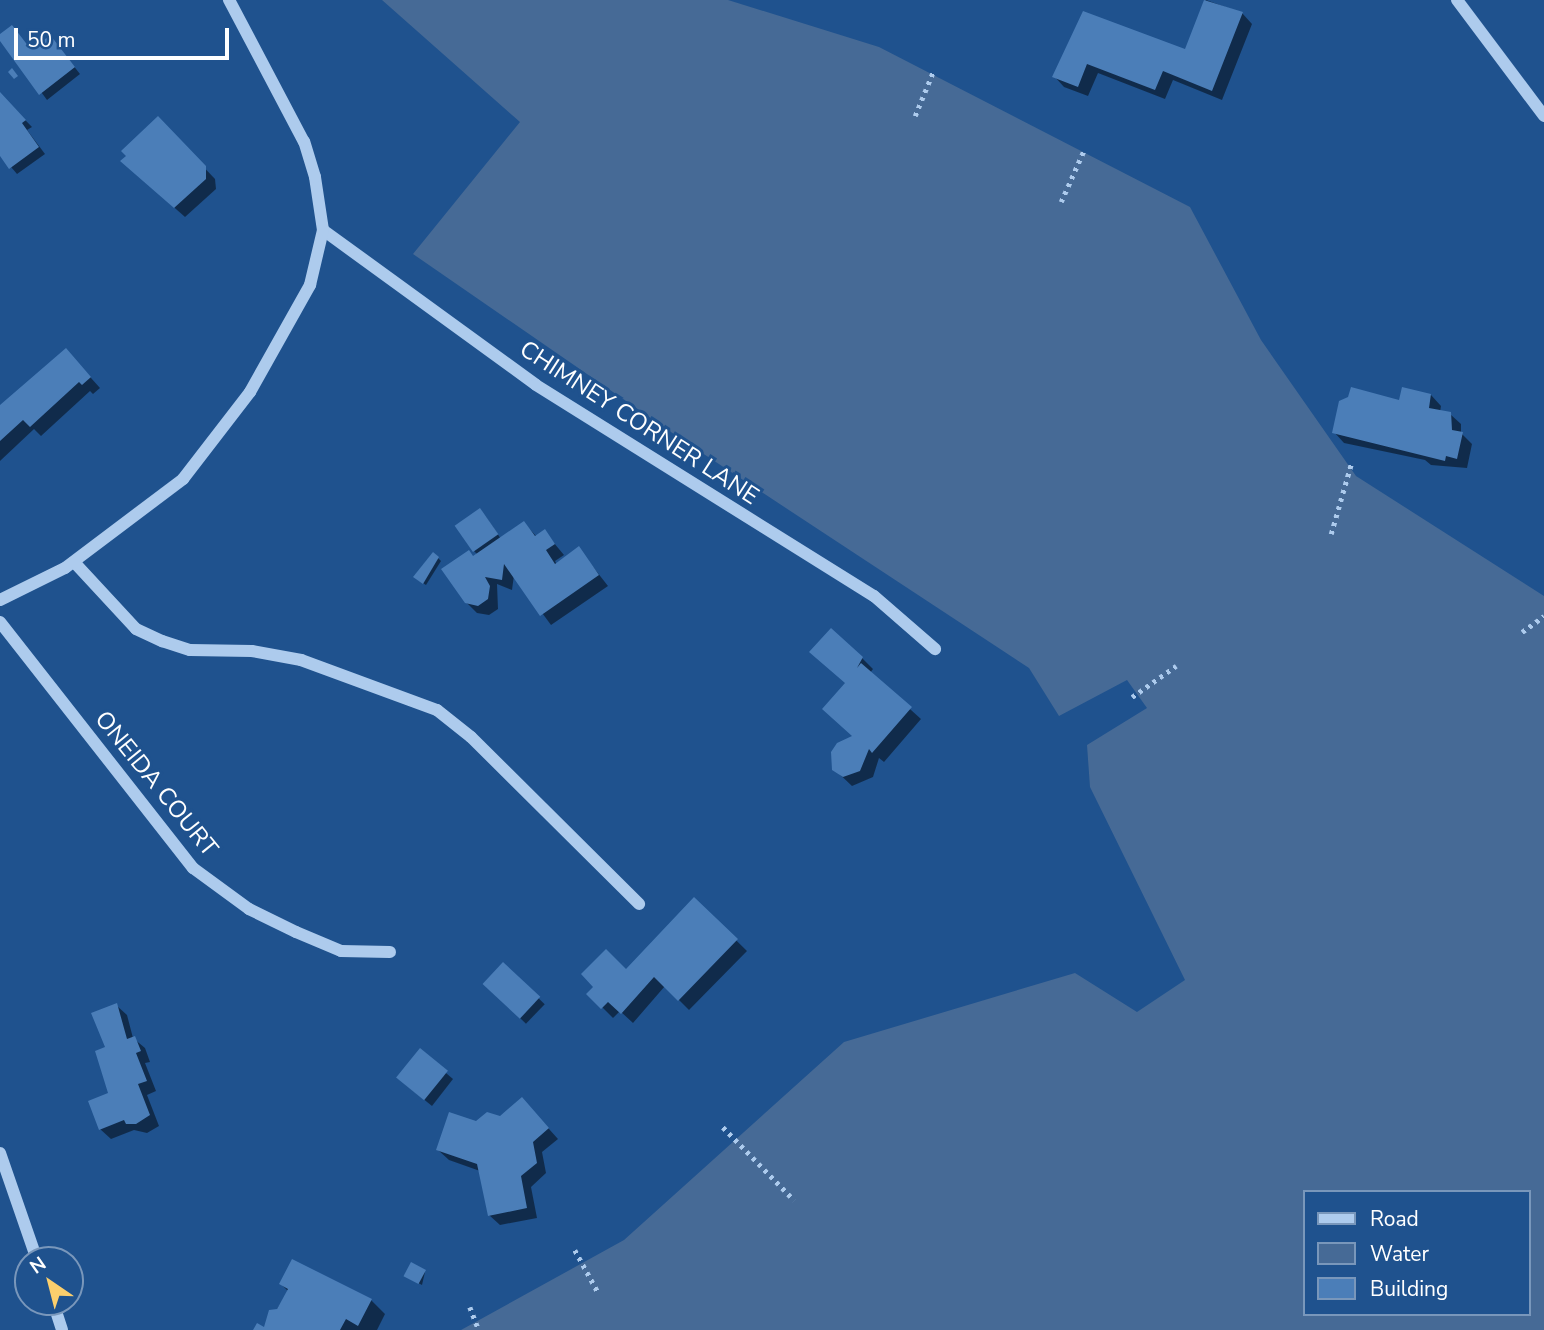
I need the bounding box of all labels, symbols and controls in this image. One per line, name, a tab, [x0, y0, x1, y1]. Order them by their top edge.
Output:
scale bar	[18, 14, 233, 58]
text: 50 m	[27, 26, 76, 54]
street label: CHIMNEY CORNER LANE	[514, 335, 764, 511]
street label: ONEIDA COURT	[88, 705, 224, 863]
legend	[1302, 1190, 1530, 1316]
text: Road	[1370, 1205, 1419, 1233]
text: Water	[1370, 1240, 1429, 1268]
north arrow	[14, 1246, 84, 1316]
text: N	[25, 1251, 51, 1280]
text: Building	[1370, 1275, 1448, 1303]

